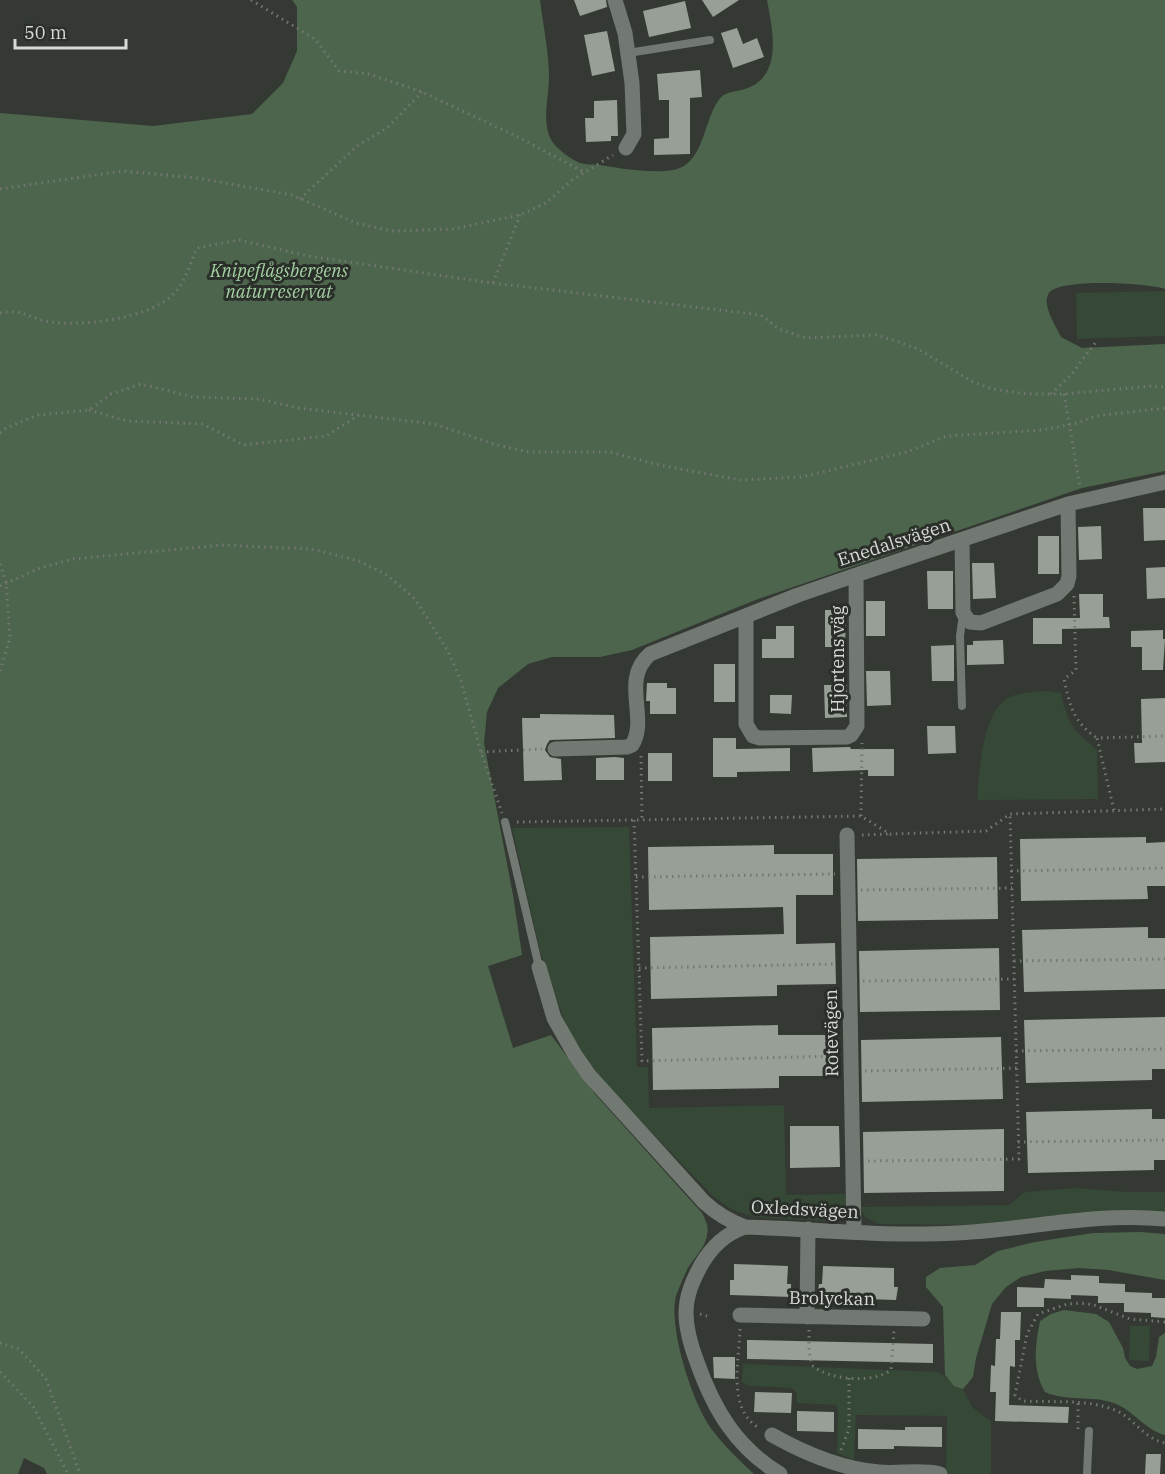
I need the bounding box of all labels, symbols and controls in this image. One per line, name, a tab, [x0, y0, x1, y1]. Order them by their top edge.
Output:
scale bar	[15, 12, 126, 50]
text: 50 m	[24, 21, 67, 44]
park label: Knipeflågsbergens naturreservat	[209, 259, 348, 303]
street label: Enedalsvägen	[835, 513, 953, 571]
street label: Hjortens väg	[826, 605, 849, 713]
street label: Rotevägen	[819, 989, 843, 1077]
street label: Oxledsvägen	[751, 1195, 859, 1223]
street label: Brolyckan	[789, 1286, 875, 1310]

